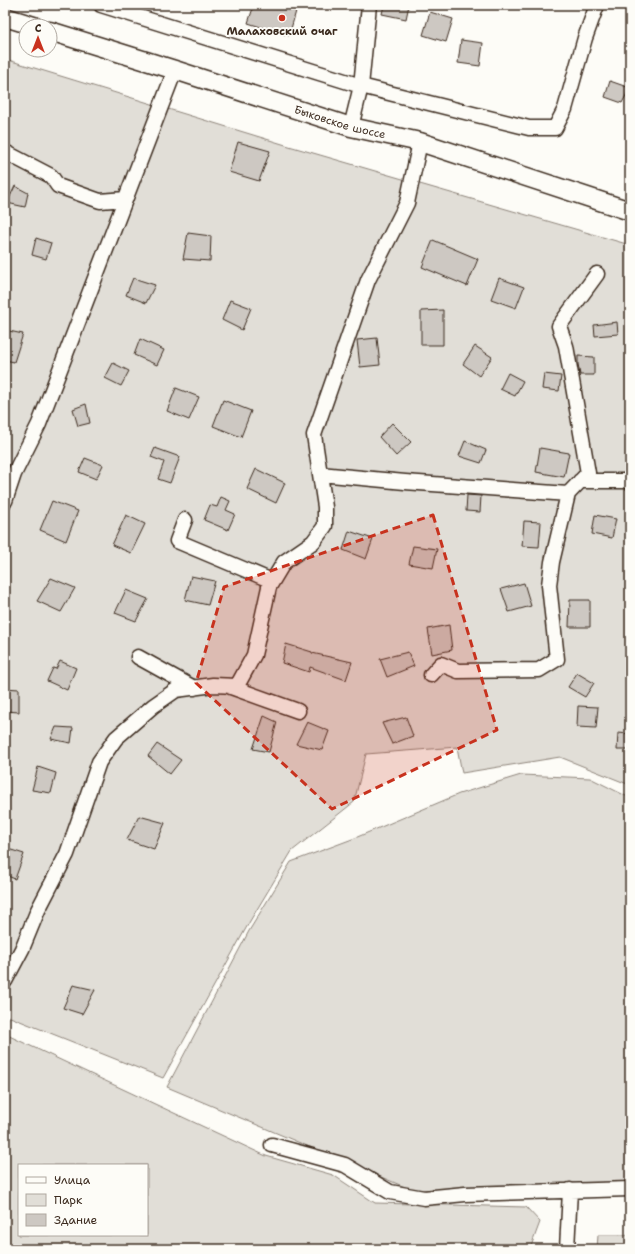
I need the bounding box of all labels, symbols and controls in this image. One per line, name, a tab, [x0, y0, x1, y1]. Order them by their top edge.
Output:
marker: Малаховский очаг	[277, 13, 287, 23]
north arrow	[18, 18, 58, 58]
text: С	[35, 21, 42, 36]
place label: Малаховский очаг	[226, 24, 338, 39]
street label: Быковское шоссе	[292, 102, 387, 142]
legend	[18, 1164, 148, 1236]
text: Улица	[54, 1172, 91, 1188]
text: Парк	[54, 1192, 83, 1208]
text: Здание	[54, 1212, 98, 1228]

